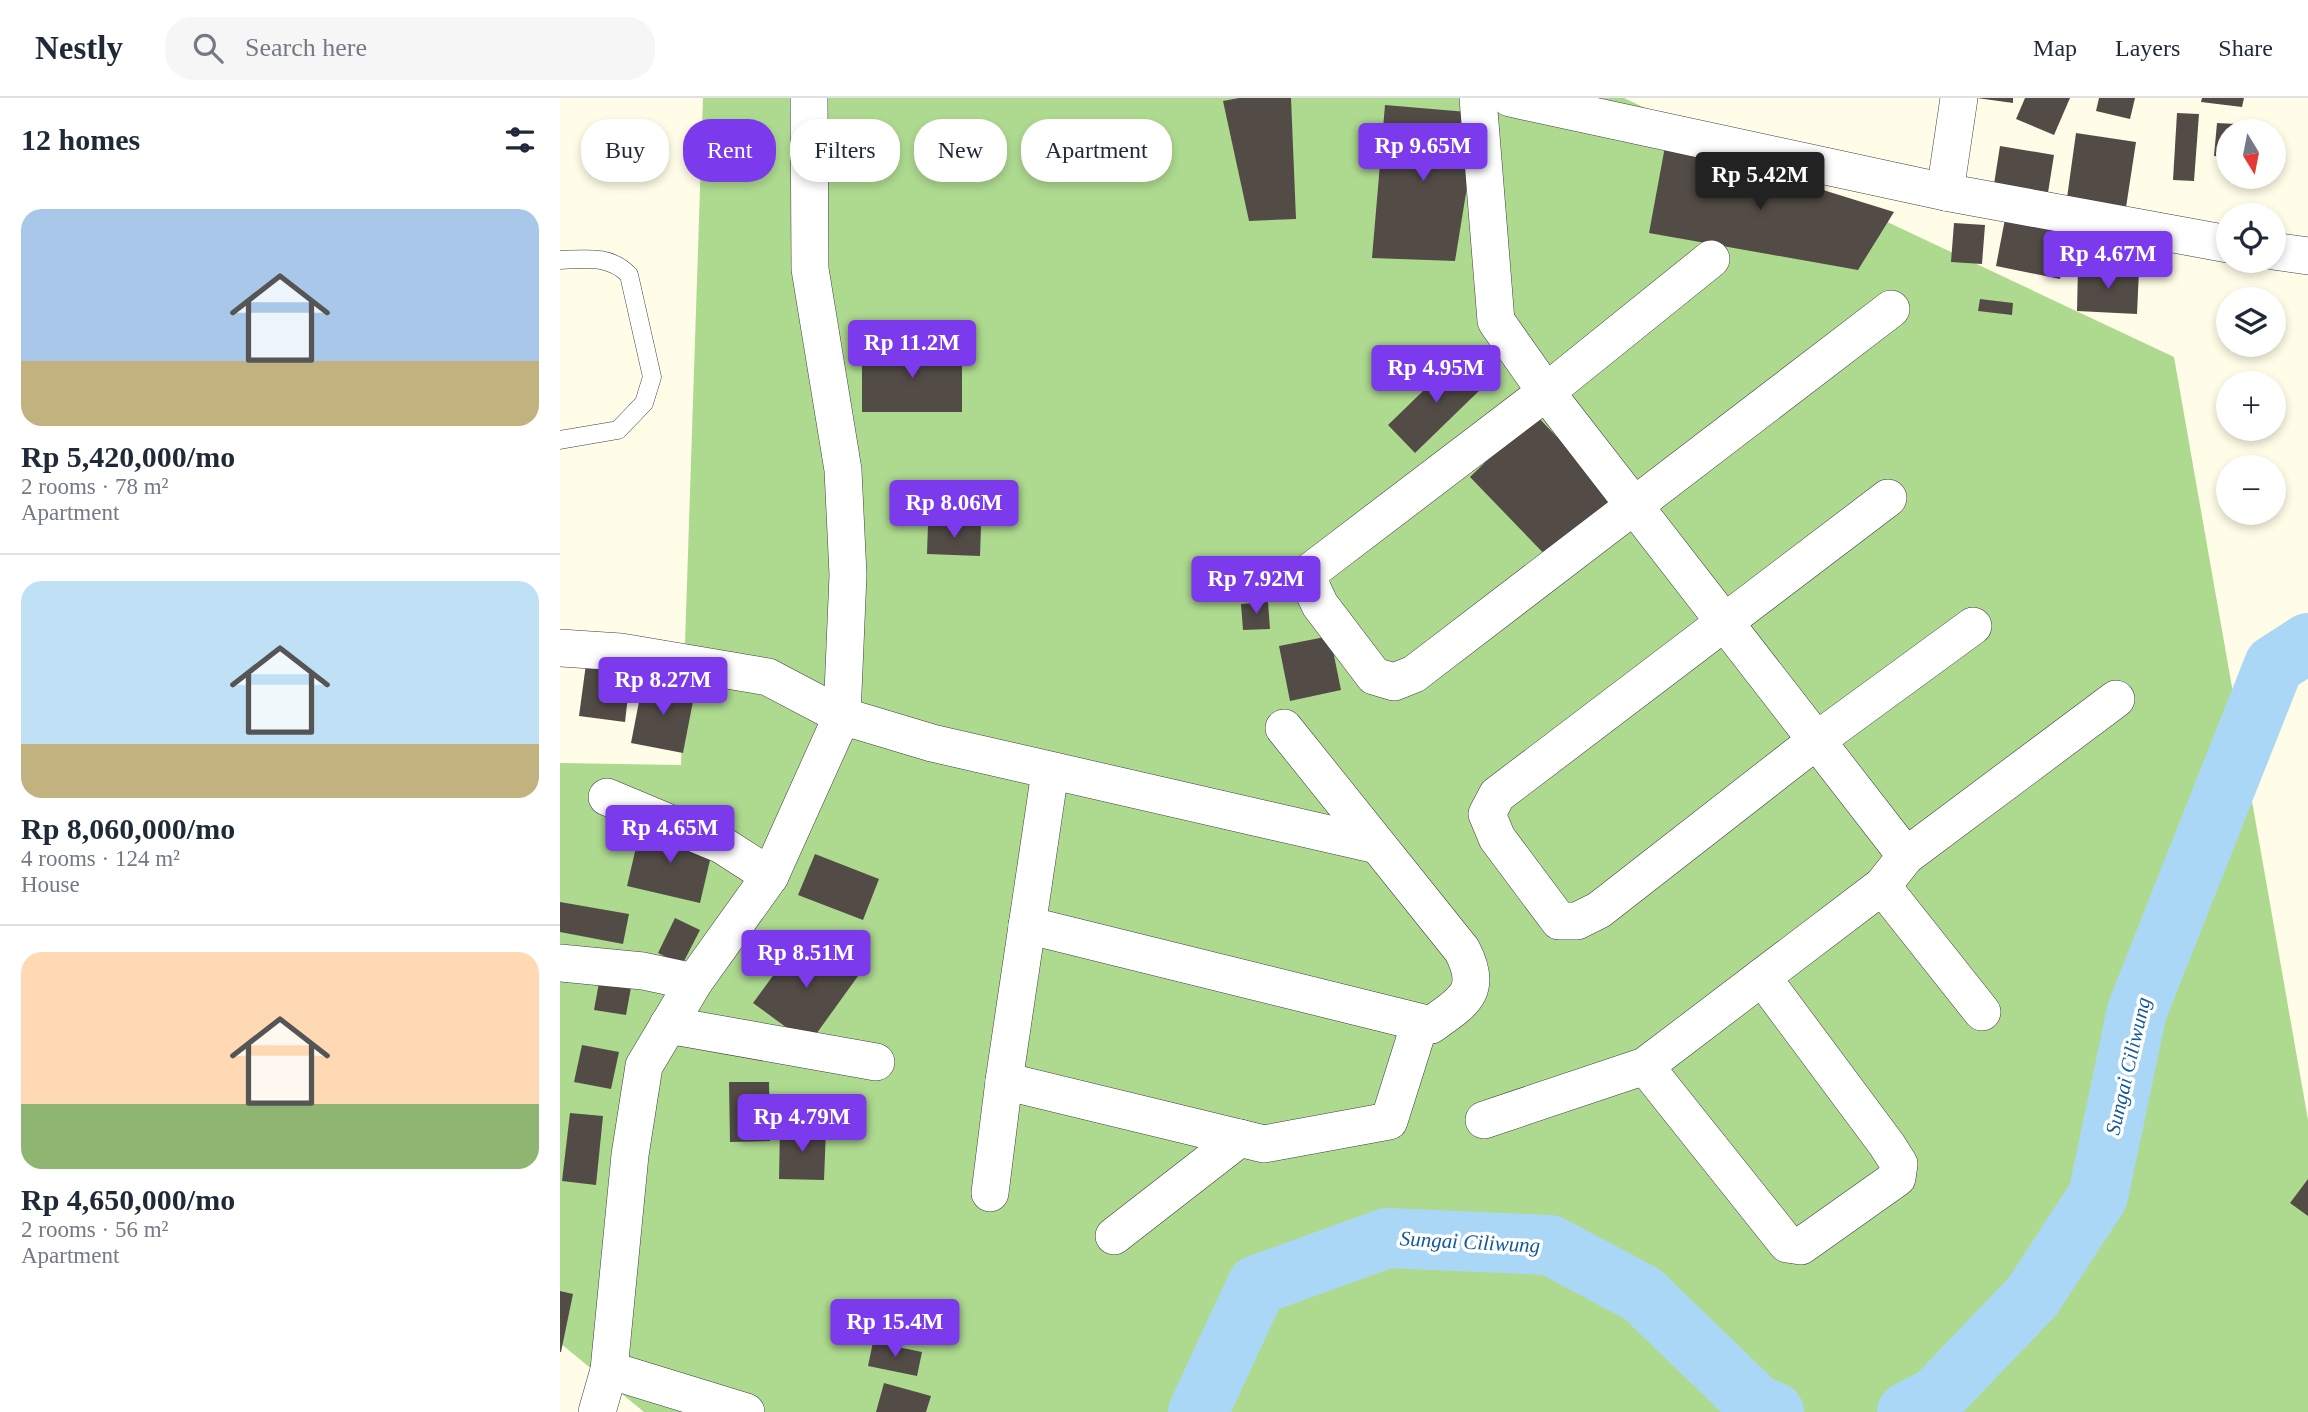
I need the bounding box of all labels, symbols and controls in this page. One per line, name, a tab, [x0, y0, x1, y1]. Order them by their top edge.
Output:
search box	[165, 17, 655, 80]
icon: search	[189, 29, 227, 67]
text: Nestly	[35, 30, 123, 66]
text: Search here	[245, 33, 367, 62]
text: Map	[2033, 35, 2077, 61]
text: Layers	[2115, 35, 2180, 61]
text: Share	[2218, 35, 2273, 61]
chip: Buy	[581, 119, 669, 182]
chip: Rent	[683, 119, 776, 182]
chip: Filters	[790, 119, 900, 182]
chip: New	[914, 119, 1007, 182]
chip: Apartment	[1021, 119, 1172, 182]
north arrow	[2216, 119, 2286, 189]
map controls	[2216, 119, 2286, 525]
icon: filters	[501, 121, 539, 159]
text: 12 homes	[21, 123, 140, 156]
pin: Rp 9.65M	[1351, 123, 1495, 183]
text: Rp 9.65M	[1374, 133, 1472, 158]
pin: Rp 5.42M	[1688, 152, 1832, 212]
text: Rp 5.42M	[1711, 162, 1809, 187]
button: locate	[2216, 203, 2286, 273]
pin: Rp 4.67M	[2036, 232, 2180, 291]
text: Rp 4.67M	[2059, 241, 2157, 266]
icon: home	[217, 255, 343, 381]
button: layers	[2216, 287, 2286, 357]
pin: Rp 11.2M	[840, 320, 984, 380]
text: Rp 11.2M	[864, 330, 960, 355]
pin: Rp 4.95M	[1364, 345, 1508, 405]
text: Rp 4.95M	[1387, 355, 1485, 380]
button: +	[2216, 371, 2286, 441]
text: Rp 5,420,000/mo	[21, 440, 235, 473]
button: −	[2216, 455, 2286, 525]
text: 2 rooms · 78 m²	[21, 474, 168, 499]
pin: Rp 8.06M	[882, 480, 1026, 540]
text: Rp 8.06M	[905, 490, 1003, 515]
text: Apartment	[21, 500, 119, 525]
pin: Rp 7.92M	[1184, 556, 1328, 616]
text: Rp 7.92M	[1207, 566, 1305, 591]
icon: home	[217, 627, 343, 753]
pin: Rp 8.27M	[591, 658, 735, 717]
text: Rp 8.27M	[614, 667, 712, 692]
pin: Rp 4.65M	[598, 806, 742, 865]
text: Rp 8,060,000/mo	[21, 812, 235, 845]
text: Rp 4.65M	[621, 815, 719, 840]
text: 4 rooms · 124 m²	[21, 846, 180, 871]
text: House	[21, 872, 80, 897]
pin: Rp 8.51M	[734, 930, 878, 990]
text: Rp 8.51M	[757, 940, 855, 965]
water label: Sungai Ciliwung	[2100, 995, 2156, 1137]
icon: home	[217, 998, 343, 1124]
pin: Rp 4.79M	[730, 1094, 874, 1154]
text: Rp 4.79M	[753, 1104, 851, 1129]
text: Rp 4,650,000/mo	[21, 1183, 235, 1216]
text: 2 rooms · 56 m²	[21, 1217, 168, 1242]
water label: Sungai Ciliwung	[1399, 1226, 1541, 1258]
text: Apartment	[21, 1243, 119, 1268]
pin: Rp 15.4M	[823, 1300, 967, 1359]
text: Rp 15.4M	[846, 1309, 944, 1334]

